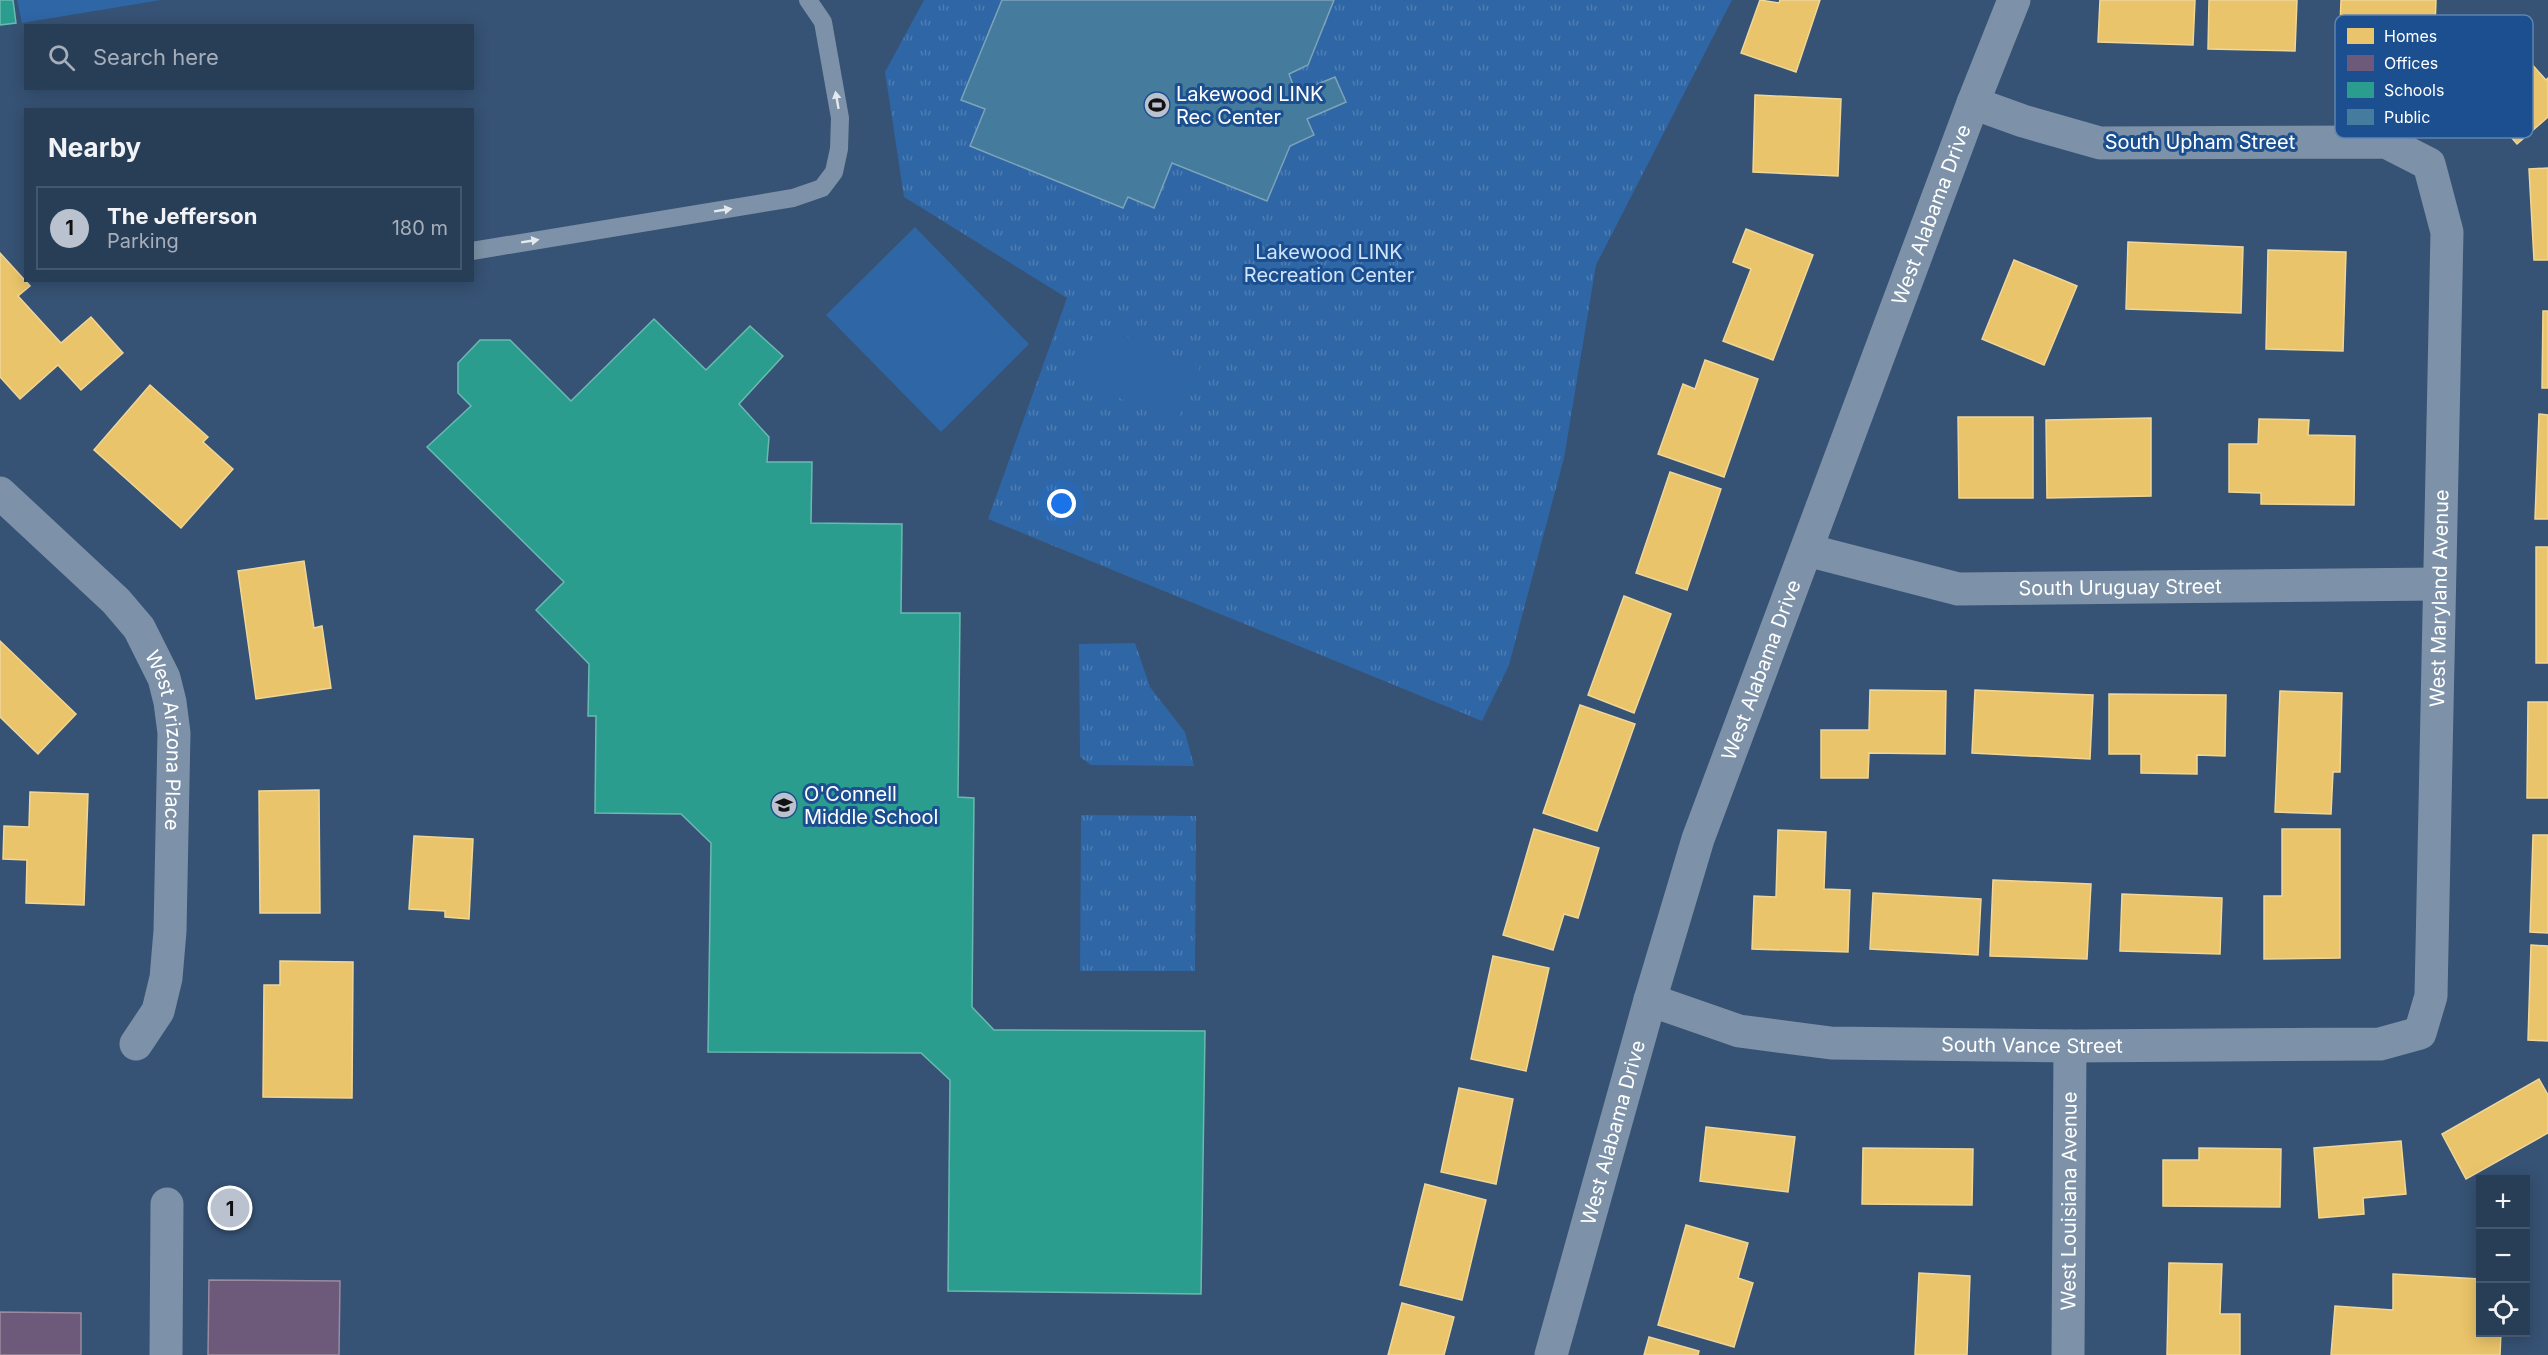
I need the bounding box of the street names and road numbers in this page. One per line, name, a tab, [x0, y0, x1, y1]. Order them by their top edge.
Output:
street label: West Alabama Drive	[1887, 121, 1976, 308]
street label: South Upham Street	[2105, 130, 2296, 154]
street label: West Maryland Avenue	[2425, 489, 2454, 707]
street label: South Uruguay Street	[2018, 574, 2222, 600]
street label: West Alabama Drive	[1717, 576, 1806, 763]
street label: West Arizona Place	[140, 646, 187, 831]
street label: South Vance Street	[1941, 1032, 2123, 1058]
street label: West Alabama Drive	[1576, 1037, 1650, 1228]
street label: West Louisiana Avenue	[2056, 1092, 2082, 1310]

